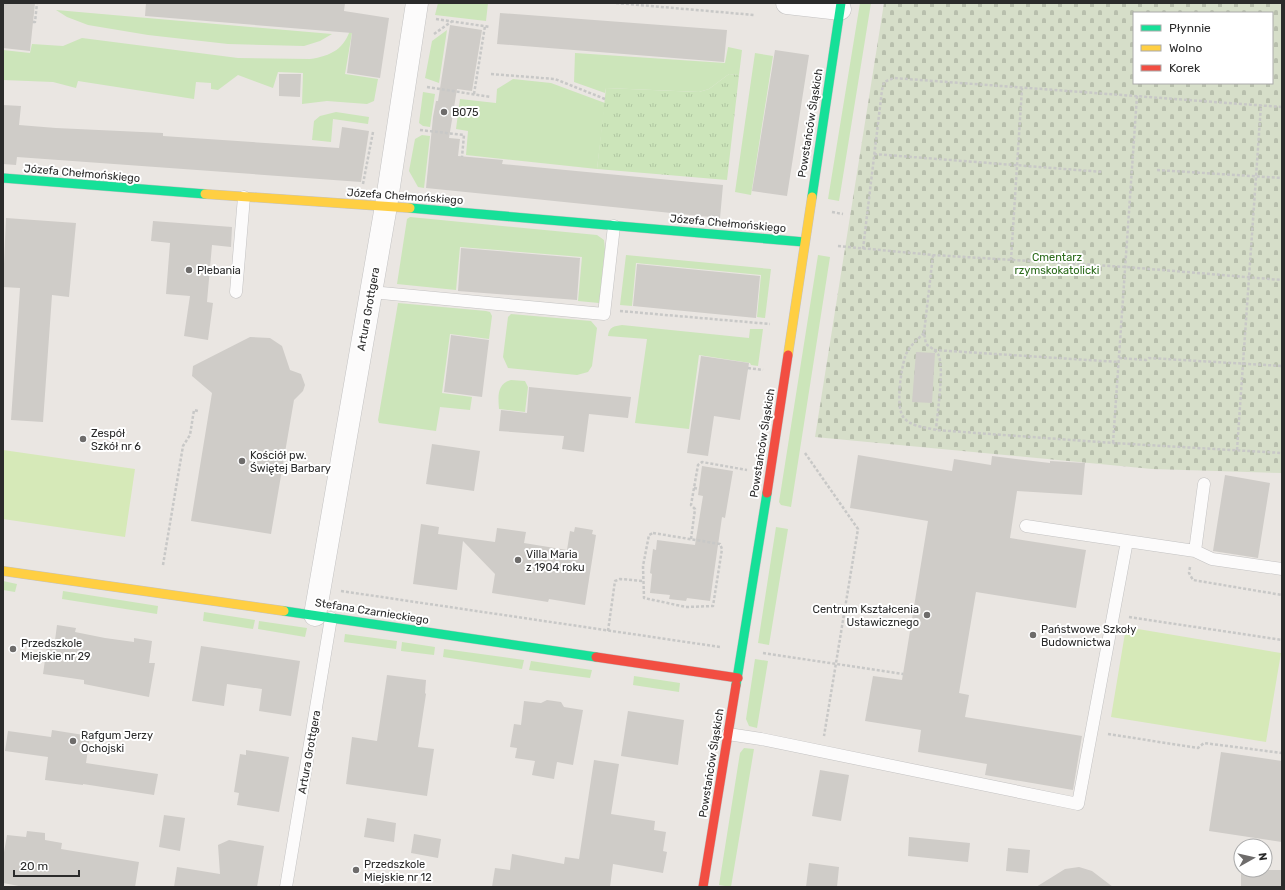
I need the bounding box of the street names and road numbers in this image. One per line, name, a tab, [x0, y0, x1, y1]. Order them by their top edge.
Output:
street label: Powstańców Śląskich	[795, 68, 826, 179]
street label: Józefa Chełmońskiego	[23, 162, 141, 185]
street label: Józefa Chełmońskiego	[346, 186, 464, 207]
street label: Józefa Chełmońskiego	[669, 212, 787, 235]
street label: Artura Grottgera	[355, 266, 382, 352]
street label: Powstańców Śląskich	[747, 388, 778, 499]
street label: Stefana Czarnieckiego	[314, 596, 430, 627]
street label: Powstańców Śląskich	[696, 708, 727, 819]
street label: Artura Grottgera	[296, 709, 323, 795]

